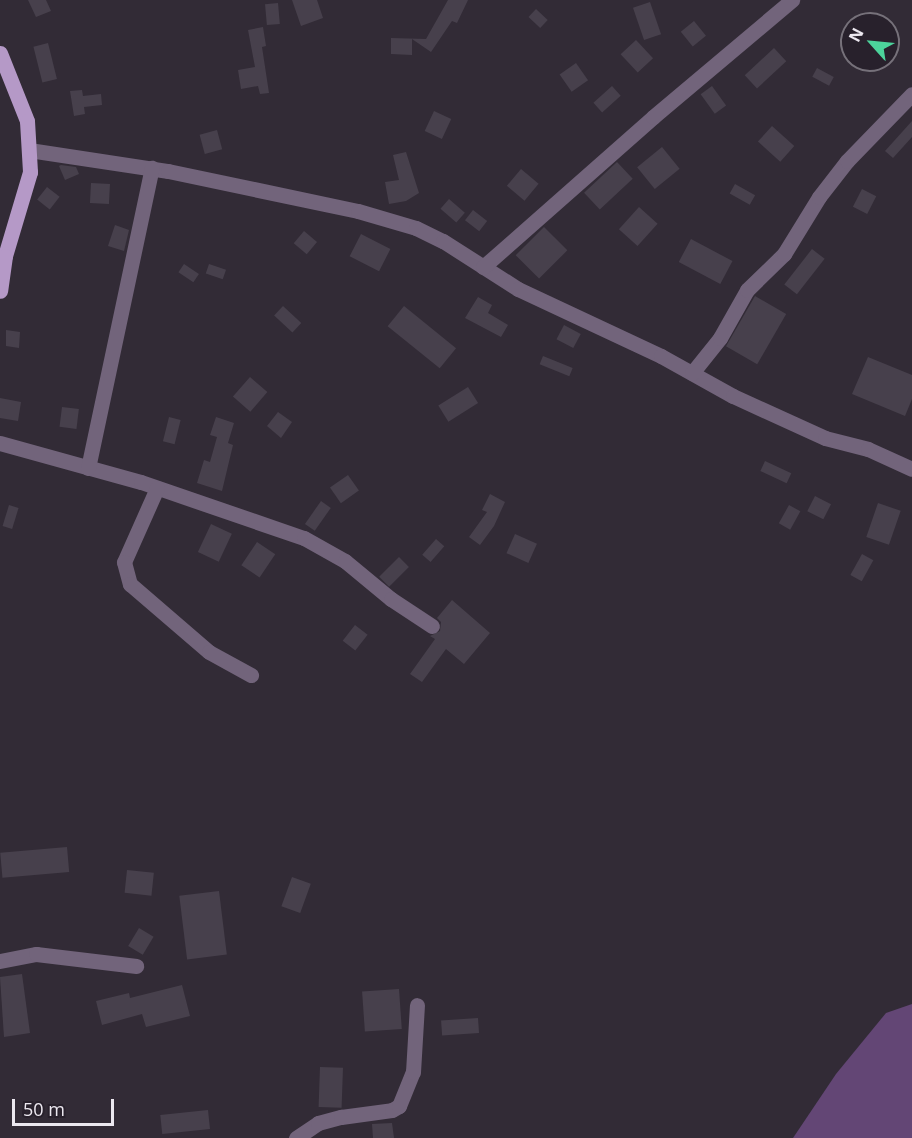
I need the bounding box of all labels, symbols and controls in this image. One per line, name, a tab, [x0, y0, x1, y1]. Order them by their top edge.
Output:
north arrow	[840, 12, 900, 72]
text: N	[843, 24, 868, 46]
scale bar	[15, 1087, 117, 1125]
text: 50 m	[23, 1097, 65, 1121]

